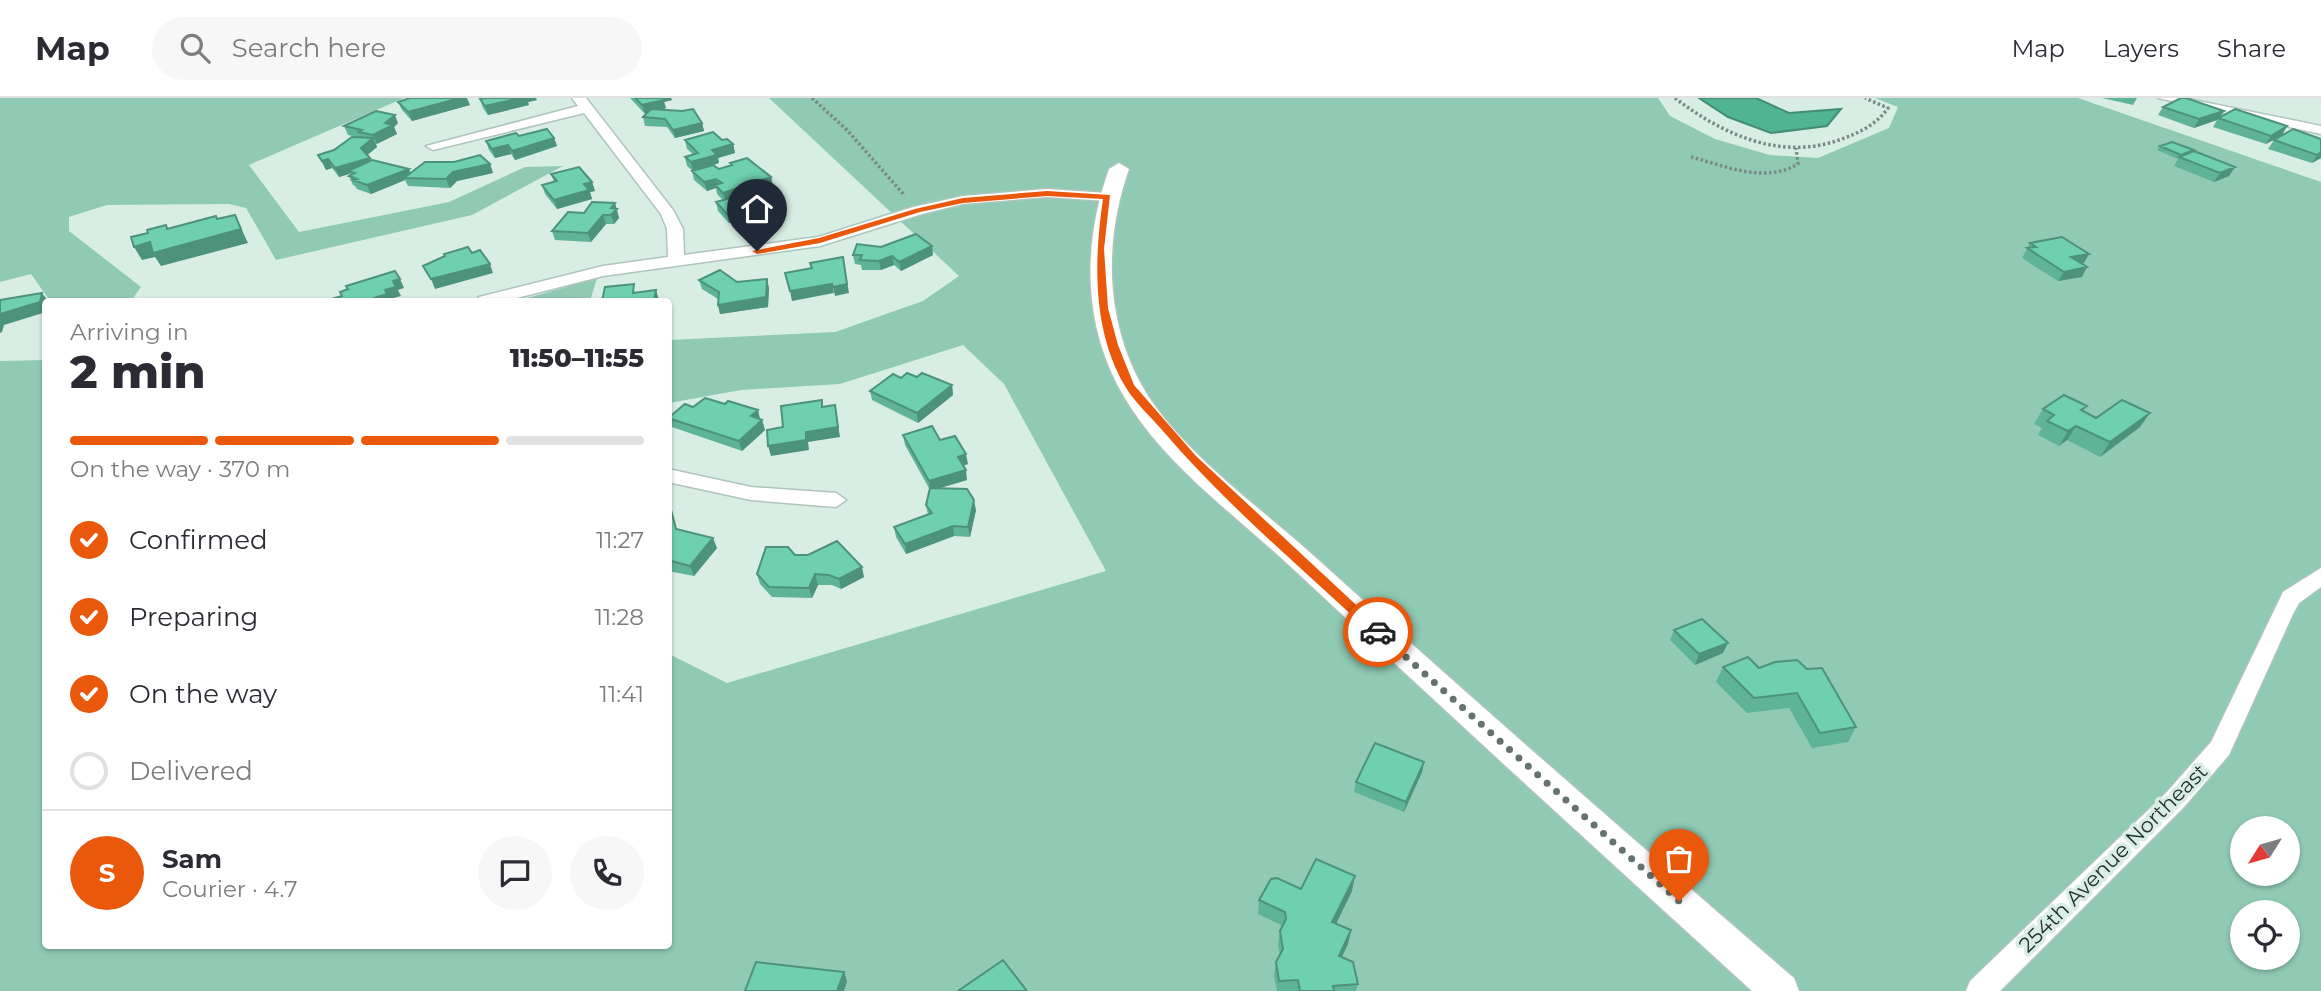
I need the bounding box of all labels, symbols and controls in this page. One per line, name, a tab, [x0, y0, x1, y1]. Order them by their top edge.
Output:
search box	[152, 17, 642, 80]
text: Map	[35, 28, 110, 68]
icon: search	[176, 29, 214, 67]
text: Search here	[232, 32, 386, 64]
text: Map	[2011, 34, 2065, 63]
text: Layers	[2103, 34, 2179, 63]
text: Share	[2217, 34, 2286, 63]
pin	[727, 179, 787, 251]
icon: home	[738, 190, 776, 228]
text: Arriving in	[70, 318, 189, 346]
text: 11:50–11:55	[510, 342, 644, 374]
text: 2 min	[70, 343, 205, 400]
text: On the way · 370 m	[70, 455, 290, 483]
icon: check	[70, 521, 108, 559]
text: Confirmed	[129, 524, 268, 556]
text: 11:27	[596, 526, 644, 554]
courier	[1343, 597, 1413, 667]
icon: check	[70, 598, 108, 636]
text: Preparing	[129, 601, 258, 633]
text: 11:28	[595, 603, 644, 631]
icon: car	[1359, 613, 1397, 651]
icon: check	[70, 675, 108, 713]
text: On the way	[129, 678, 277, 710]
text: 11:41	[600, 680, 644, 708]
text: Delivered	[129, 755, 253, 787]
street label: 254th Avenue Northeast	[2014, 759, 2212, 957]
north arrow	[2230, 816, 2300, 886]
map controls	[2230, 816, 2300, 970]
pin	[1649, 829, 1709, 901]
button: chat	[478, 836, 552, 910]
button: phone	[570, 836, 644, 910]
icon: bag	[1660, 840, 1698, 878]
text: Sam	[162, 843, 222, 875]
text: S	[99, 857, 115, 889]
text: Courier · 4.7	[162, 875, 298, 903]
button: locate	[2230, 900, 2300, 970]

